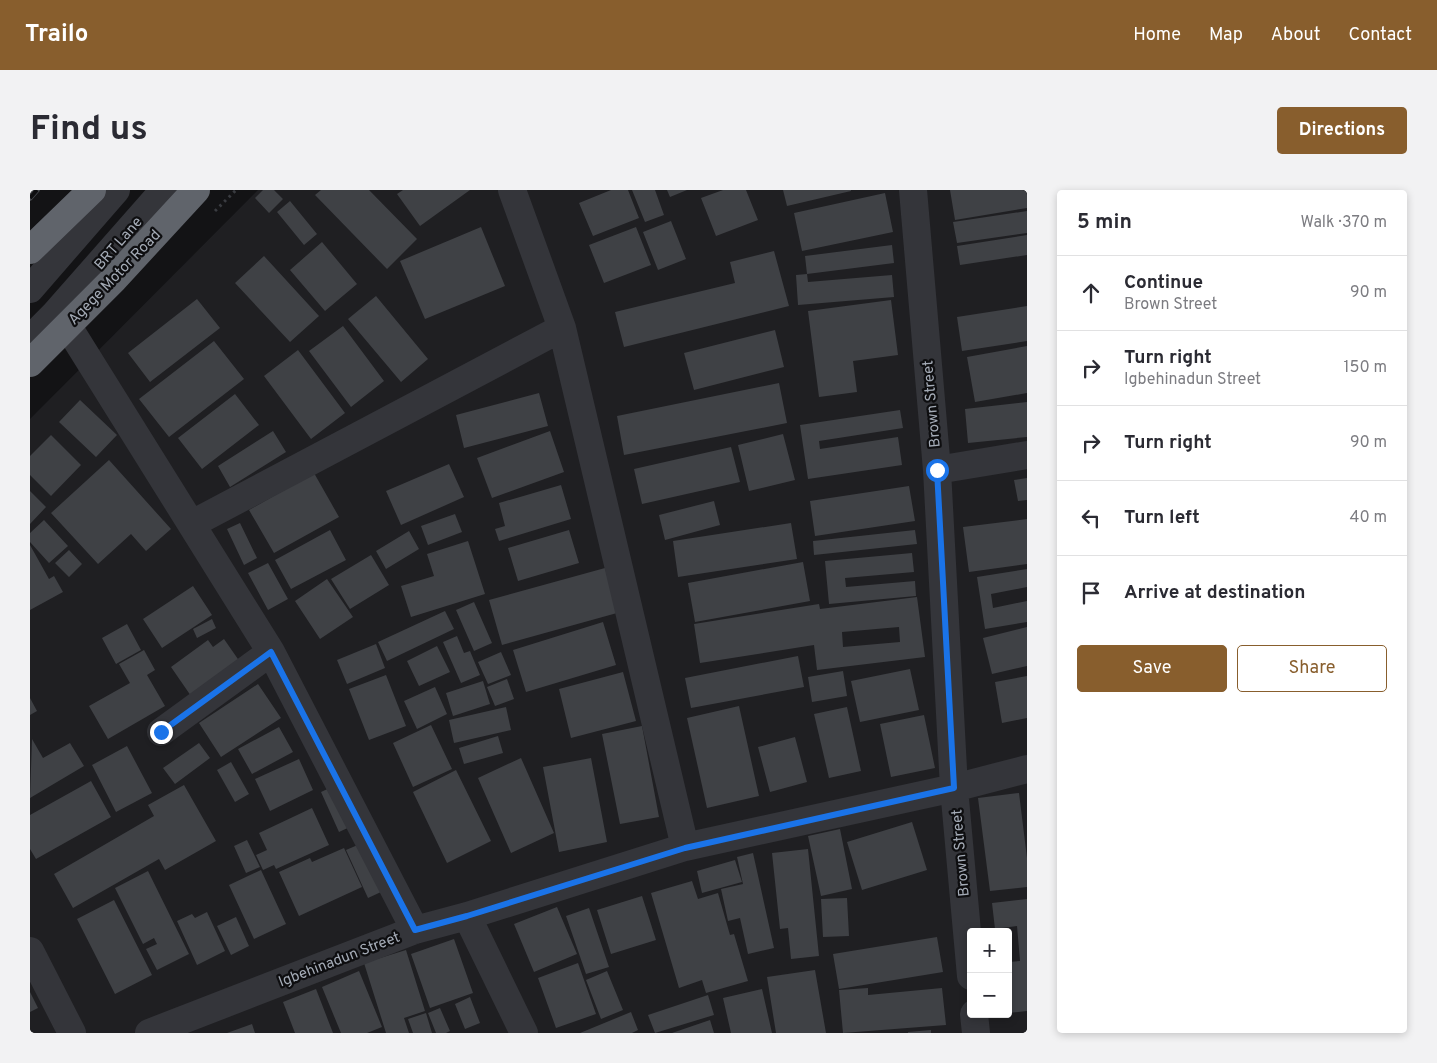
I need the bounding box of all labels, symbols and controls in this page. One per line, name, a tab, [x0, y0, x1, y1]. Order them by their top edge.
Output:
text: Trailo	[25, 20, 88, 50]
text: Home	[1133, 24, 1181, 47]
text: Map	[1209, 24, 1243, 47]
text: About	[1271, 24, 1320, 47]
text: Contact	[1348, 24, 1412, 47]
button: Directions	[1277, 107, 1407, 154]
text: Find us	[30, 108, 148, 152]
text: 5 min	[1077, 209, 1132, 236]
street label: BRT Lane	[91, 213, 147, 274]
text: Walk · 370 m	[1300, 213, 1387, 233]
street label: Agege Motor Road	[65, 227, 165, 330]
text: Continue	[1124, 271, 1203, 295]
icon: ahead	[1077, 279, 1105, 307]
text: 90 m	[1350, 283, 1387, 303]
text: Brown Street	[1124, 295, 1217, 315]
text: Turn right	[1124, 346, 1212, 370]
icon: right	[1077, 354, 1105, 382]
text: 150 m	[1344, 358, 1387, 378]
street label: Brown Street	[919, 359, 946, 448]
text: Igbehinadun Street	[1124, 370, 1261, 390]
icon: right	[1077, 429, 1105, 457]
text: Turn right	[1124, 431, 1212, 455]
text: 90 m	[1350, 433, 1387, 453]
route start	[926, 459, 949, 482]
icon: left	[1077, 504, 1105, 532]
text: Turn left	[1124, 506, 1200, 530]
text: 40 m	[1349, 508, 1387, 528]
icon: arrive	[1077, 579, 1105, 607]
text: Arrive at destination	[1124, 581, 1305, 605]
button: Save	[1077, 645, 1227, 692]
button: Share	[1237, 645, 1387, 692]
route end	[150, 721, 173, 744]
street label: Brown Street	[948, 808, 975, 897]
street label: Igbehinadun Street	[276, 928, 403, 992]
map controls	[967, 928, 1012, 1018]
button: +	[967, 928, 1012, 973]
button: −	[967, 973, 1012, 1018]

